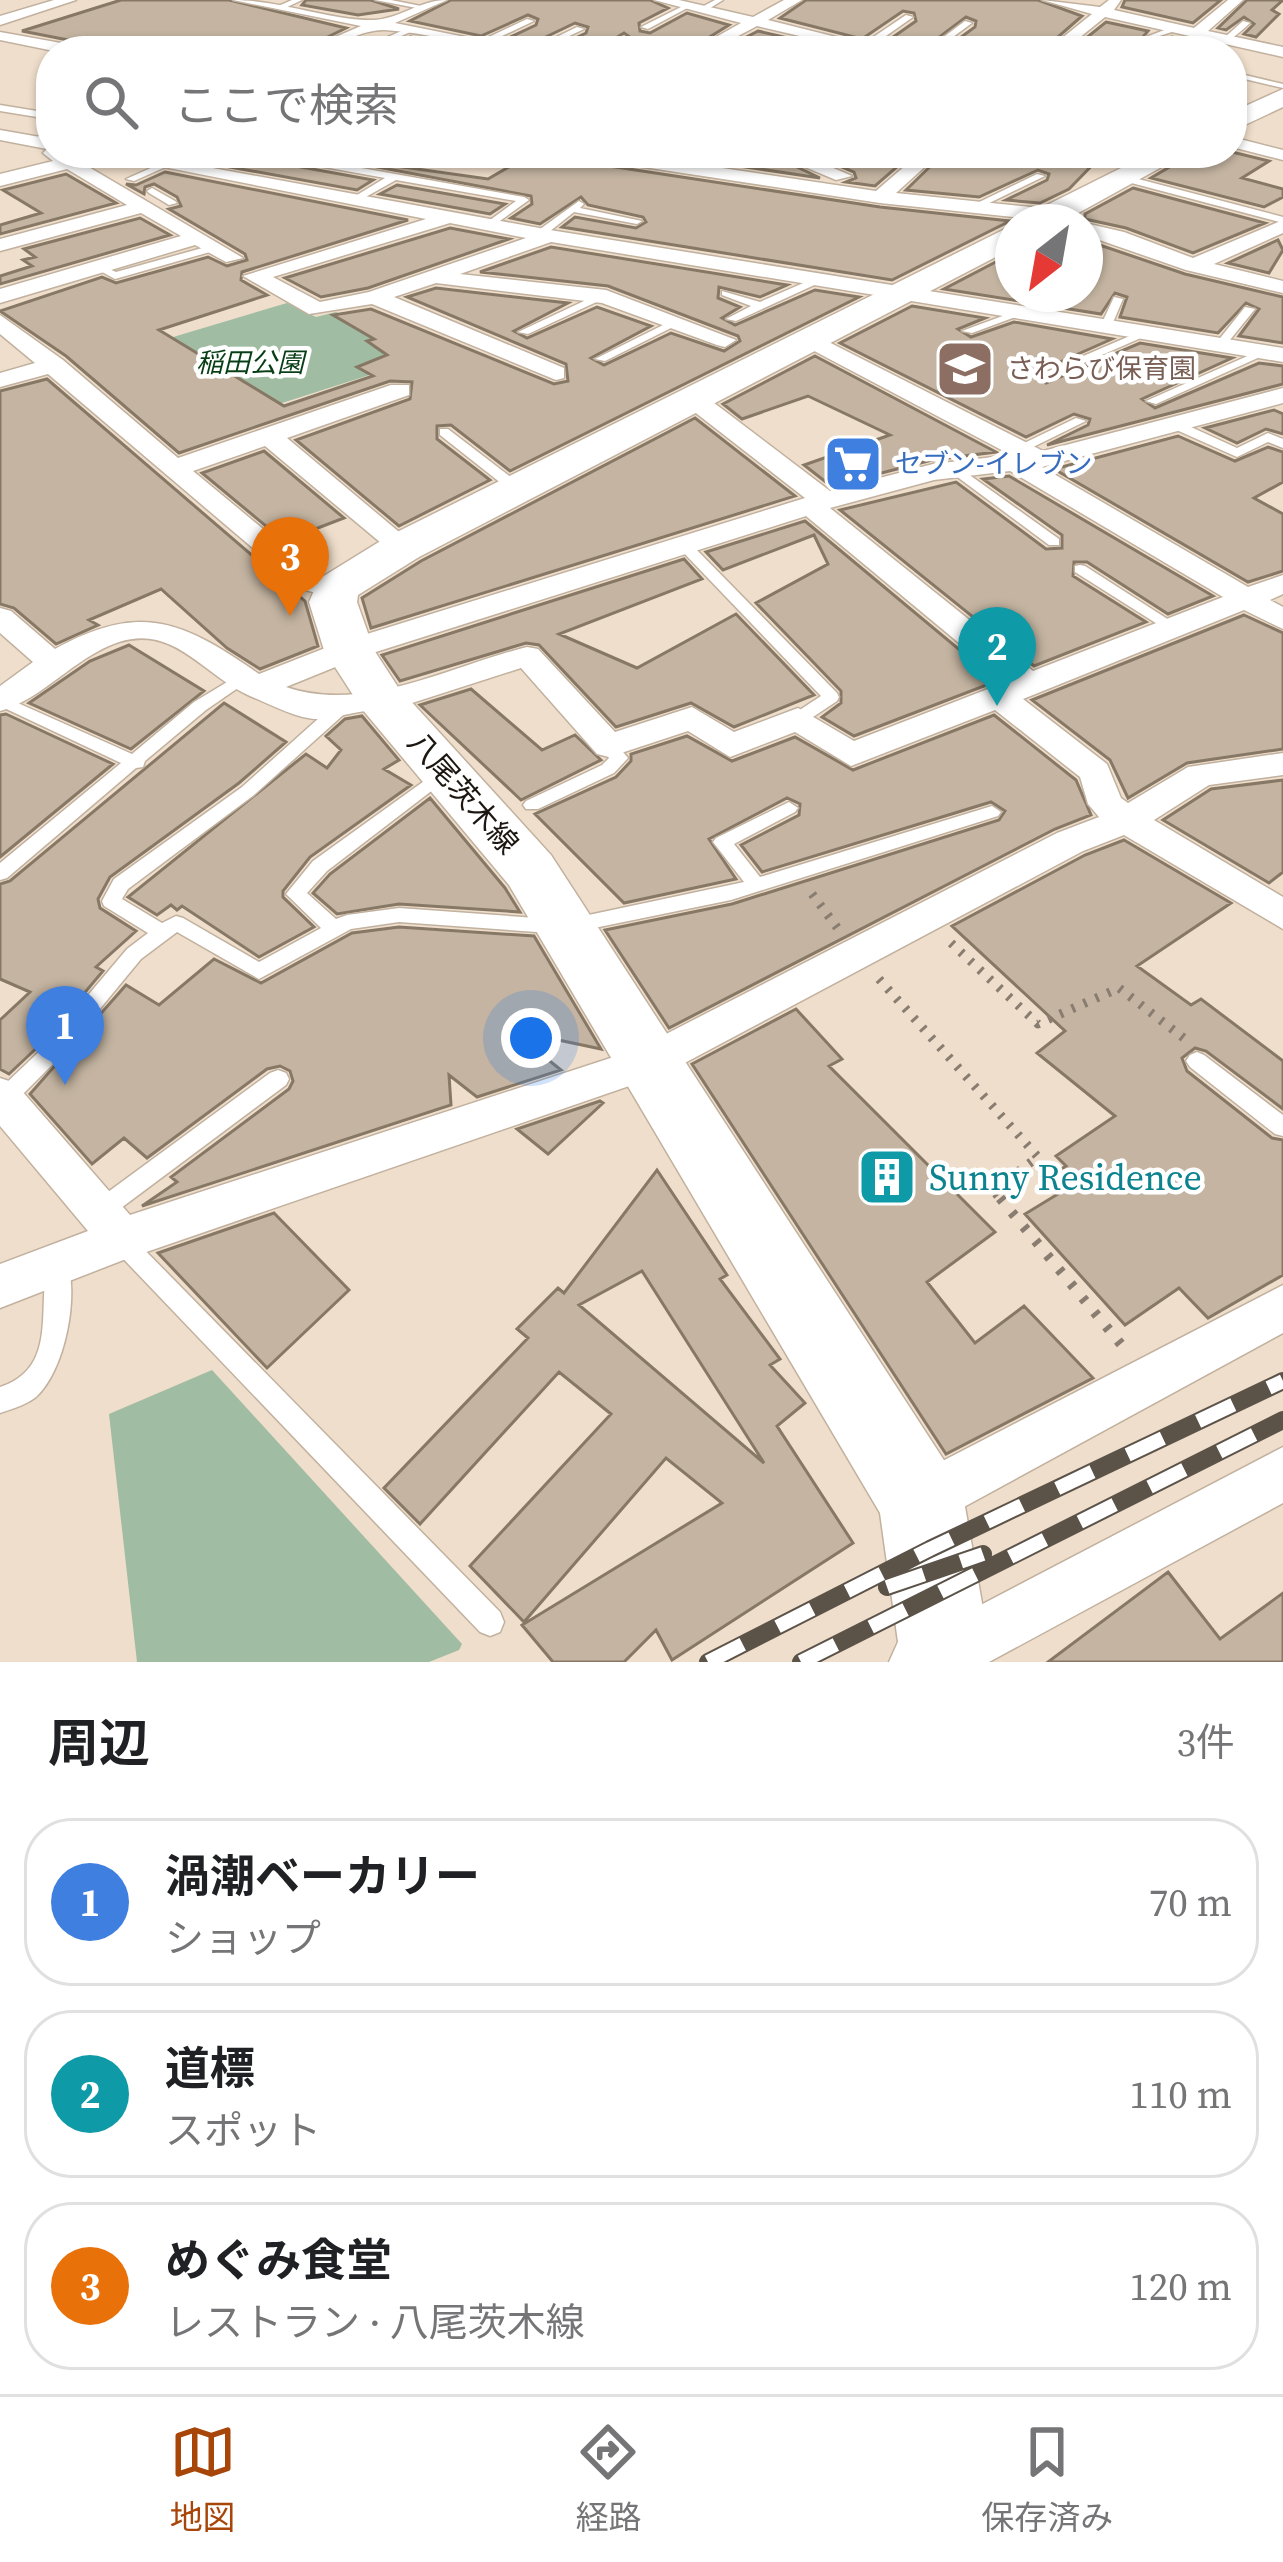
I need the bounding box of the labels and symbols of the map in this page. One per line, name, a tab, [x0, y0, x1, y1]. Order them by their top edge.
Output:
north arrow	[995, 204, 1103, 312]
school or university icon: さわらび保育園	[934, 338, 996, 400]
park label: 稲田公園	[196, 344, 308, 381]
place label: さわらび保育園	[1007, 350, 1196, 387]
supermarket icon: セブン-イレブン	[822, 433, 884, 495]
place label: セブン-イレブン	[895, 445, 1092, 482]
pin: 3	[251, 517, 329, 616]
pin: 2	[958, 607, 1036, 706]
street label: 八尾茨木線	[399, 723, 528, 863]
pin: 1	[26, 986, 104, 1085]
your location	[501, 1008, 561, 1068]
building icon: Sunny Residence	[856, 1146, 918, 1208]
place label: Sunny Residence	[929, 1153, 1202, 1202]

